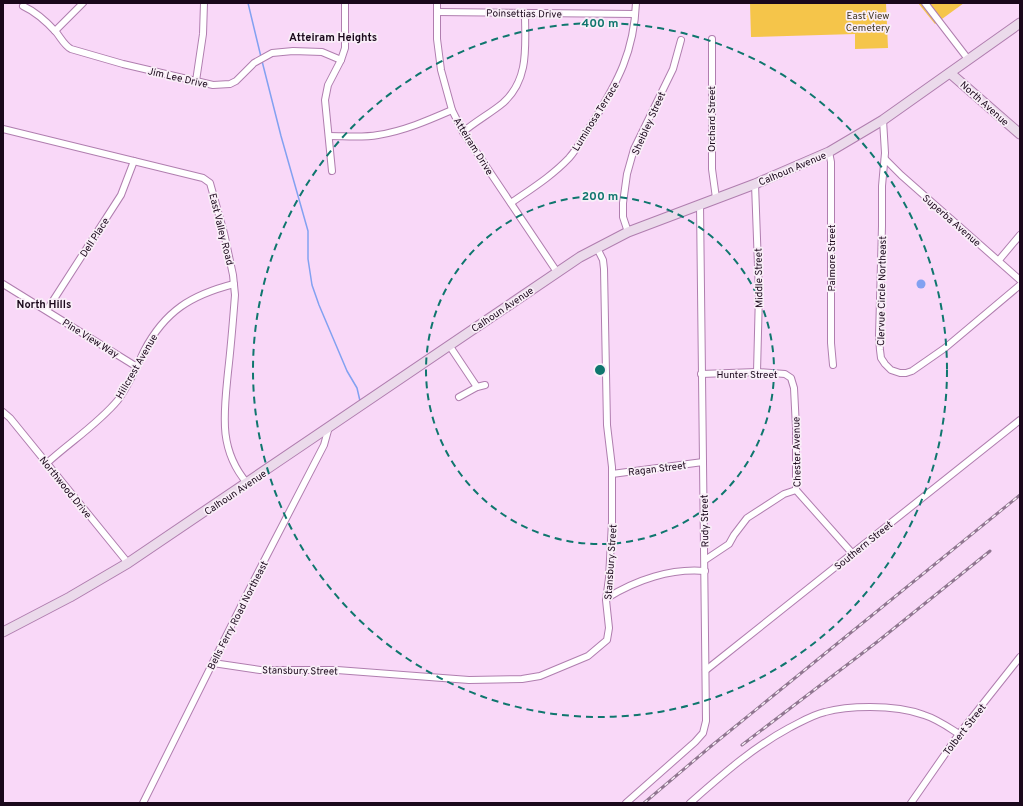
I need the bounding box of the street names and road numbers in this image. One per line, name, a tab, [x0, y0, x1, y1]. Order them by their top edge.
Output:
street label: Poinsettias Drive	[486, 7, 562, 22]
street label: Jim Lee Drive	[146, 65, 209, 92]
street label: North Avenue	[957, 79, 1011, 129]
street label: Luminosa Terrace	[570, 80, 623, 154]
street label: Orchard Street	[706, 86, 719, 152]
street label: Sheibley Street	[630, 90, 669, 157]
street label: Atteiram Drive	[450, 116, 496, 178]
street label: Calhoun Avenue	[757, 149, 828, 190]
street label: East Valley Road	[205, 192, 236, 267]
street label: Superba Avenue	[919, 192, 983, 250]
street label: Dell Place	[78, 216, 113, 260]
street label: Palmore Street	[826, 224, 839, 292]
street label: Clervue Circle Northeast	[875, 236, 890, 346]
street label: Middle Street	[752, 248, 767, 308]
street label: Calhoun Avenue	[469, 285, 536, 336]
street label: Pine View Way	[60, 317, 121, 362]
street label: Hillcrest Avenue	[114, 332, 161, 401]
street label: Hunter Street	[716, 369, 778, 382]
street label: Chester Avenue	[790, 417, 805, 487]
street label: Northwood Drive	[36, 454, 94, 522]
street label: Ragan Street	[627, 459, 687, 480]
street label: Calhoun Avenue	[202, 468, 269, 519]
street label: Rudy Street	[699, 494, 712, 548]
street label: Southern Street	[832, 519, 896, 574]
street label: Stansbury Street	[602, 524, 621, 600]
street label: Bells Ferry Road Northeast	[205, 559, 272, 672]
street label: Stansbury Street	[262, 664, 338, 679]
street label: Tolbert Street	[941, 701, 990, 758]

